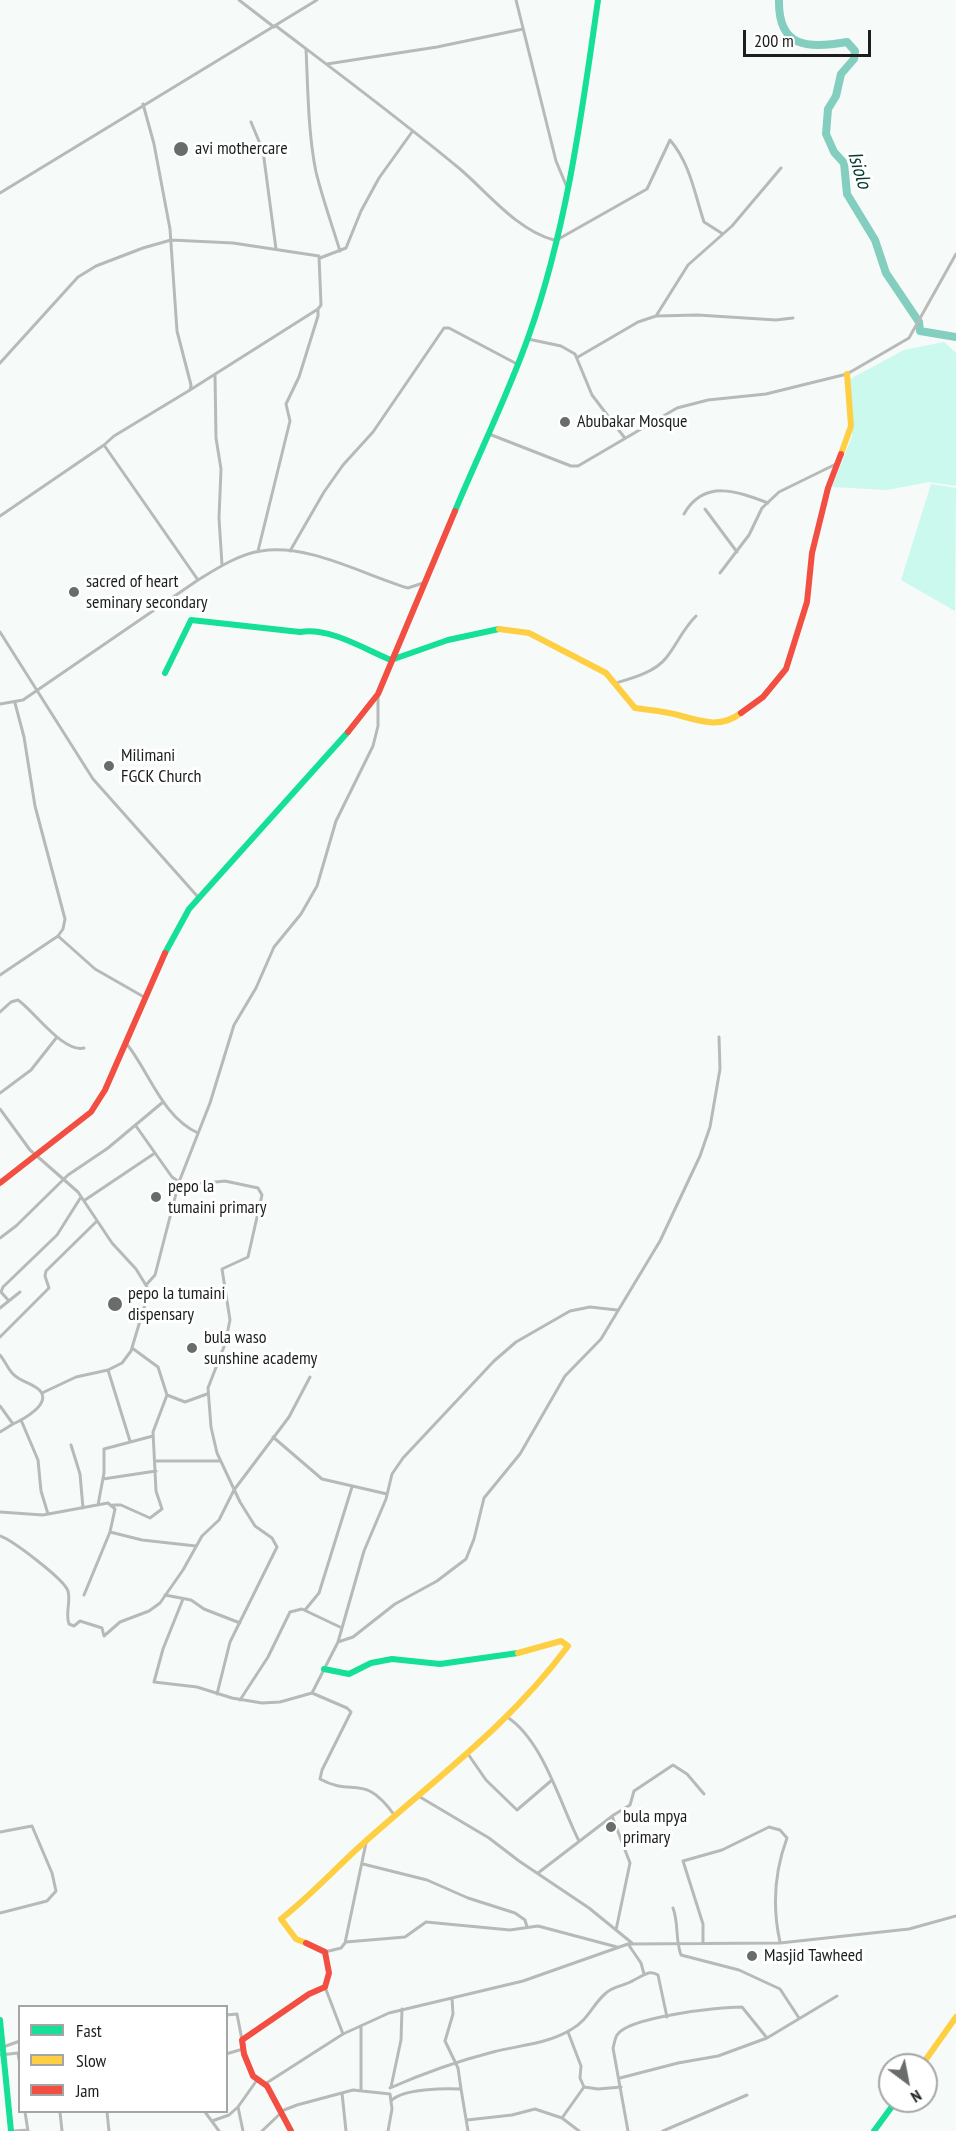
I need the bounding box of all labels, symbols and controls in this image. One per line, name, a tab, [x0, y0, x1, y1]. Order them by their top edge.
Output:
scale bar	[746, 18, 874, 56]
text: 200 m	[754, 29, 794, 52]
place label: avi mothercare	[195, 138, 288, 160]
marker: avi mothercare	[172, 140, 190, 158]
water label: Isiolo	[842, 148, 876, 192]
place label: Abubakar Mosque	[577, 411, 687, 433]
marker: Abubakar Mosque	[558, 415, 572, 429]
place label: sacred of heart seminary secondary	[86, 571, 208, 614]
marker: sacred of heart seminary secondary	[67, 585, 81, 599]
place label: Milimani FGCK Church	[121, 745, 201, 788]
marker: Milimani FGCK Church	[102, 759, 116, 773]
place label: pepo la tumaini primary	[168, 1176, 266, 1218]
marker: pepo la tumaini primary	[149, 1190, 163, 1204]
place label: pepo la tumaini dispensary	[128, 1283, 225, 1326]
marker: pepo la tumaini dispensary	[106, 1295, 124, 1313]
place label: bula waso sunshine academy	[204, 1327, 317, 1370]
marker: bula waso sunshine academy	[185, 1341, 199, 1355]
place label: bula mpya primary	[623, 1806, 687, 1848]
marker: bula mpya primary	[604, 1820, 618, 1834]
place label: Masjid Tawheed	[764, 1945, 863, 1967]
marker: Masjid Tawheed	[745, 1949, 759, 1963]
legend	[18, 2005, 228, 2113]
text: Fast	[76, 2019, 102, 2042]
text: Slow	[76, 2049, 106, 2072]
north arrow	[878, 2053, 938, 2113]
text: Jam	[76, 2079, 99, 2102]
text: N	[908, 2086, 925, 2107]

